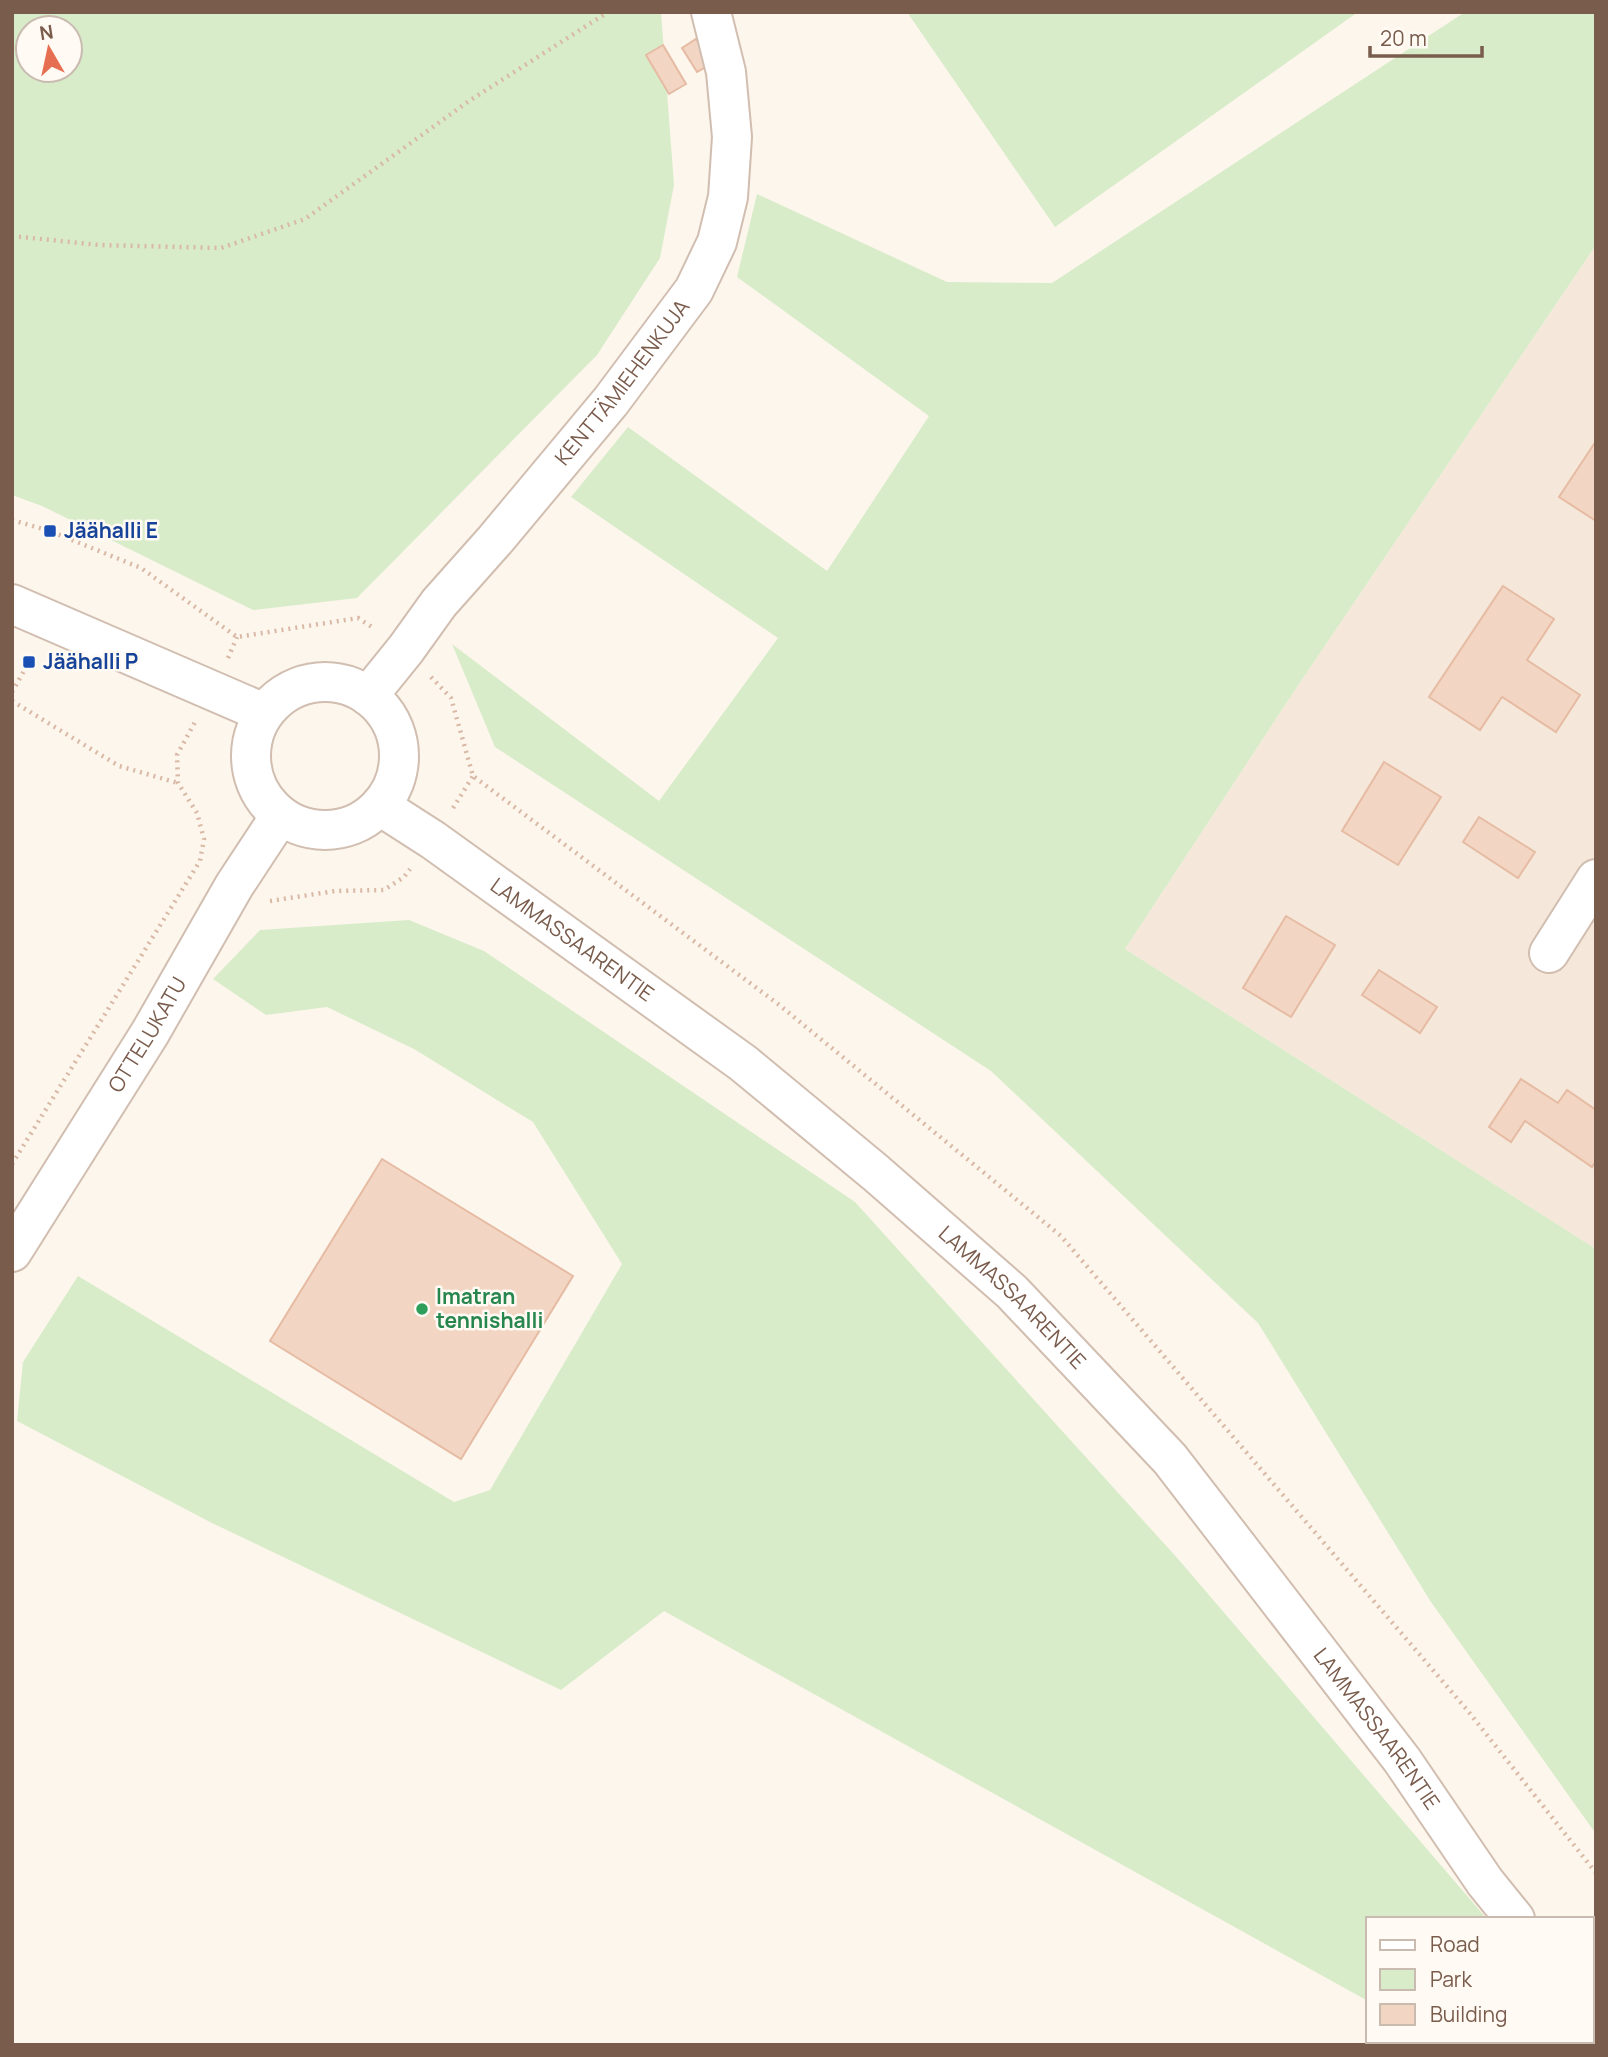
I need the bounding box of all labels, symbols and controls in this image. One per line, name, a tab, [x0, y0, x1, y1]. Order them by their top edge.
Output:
north arrow	[14, 14, 84, 84]
scale bar	[1370, 14, 1482, 58]
text: N	[38, 18, 55, 46]
text: 20 m	[1380, 24, 1427, 52]
street label: KENTTÄMIEHENKUJA	[548, 293, 695, 471]
place label: Jäähalli E	[64, 516, 158, 544]
marker: Jäähalli E	[42, 523, 58, 539]
place label: Jäähalli P	[43, 647, 138, 675]
marker: Jäähalli P	[21, 654, 37, 670]
street label: LAMMASSAARENTIE	[485, 871, 660, 1007]
street label: OTTELUKATU	[101, 971, 192, 1097]
street label: LAMMASSAARENTIE	[933, 1219, 1093, 1375]
place label: Imatran tennishalli	[436, 1282, 543, 1334]
marker: Imatran tennishalli	[414, 1301, 430, 1317]
street label: LAMMASSAARENTIE	[1308, 1642, 1447, 1815]
legend	[1366, 1917, 1594, 2043]
text: Road	[1430, 1930, 1480, 1958]
text: Park	[1430, 1965, 1472, 1993]
text: Building	[1430, 2000, 1507, 2028]

